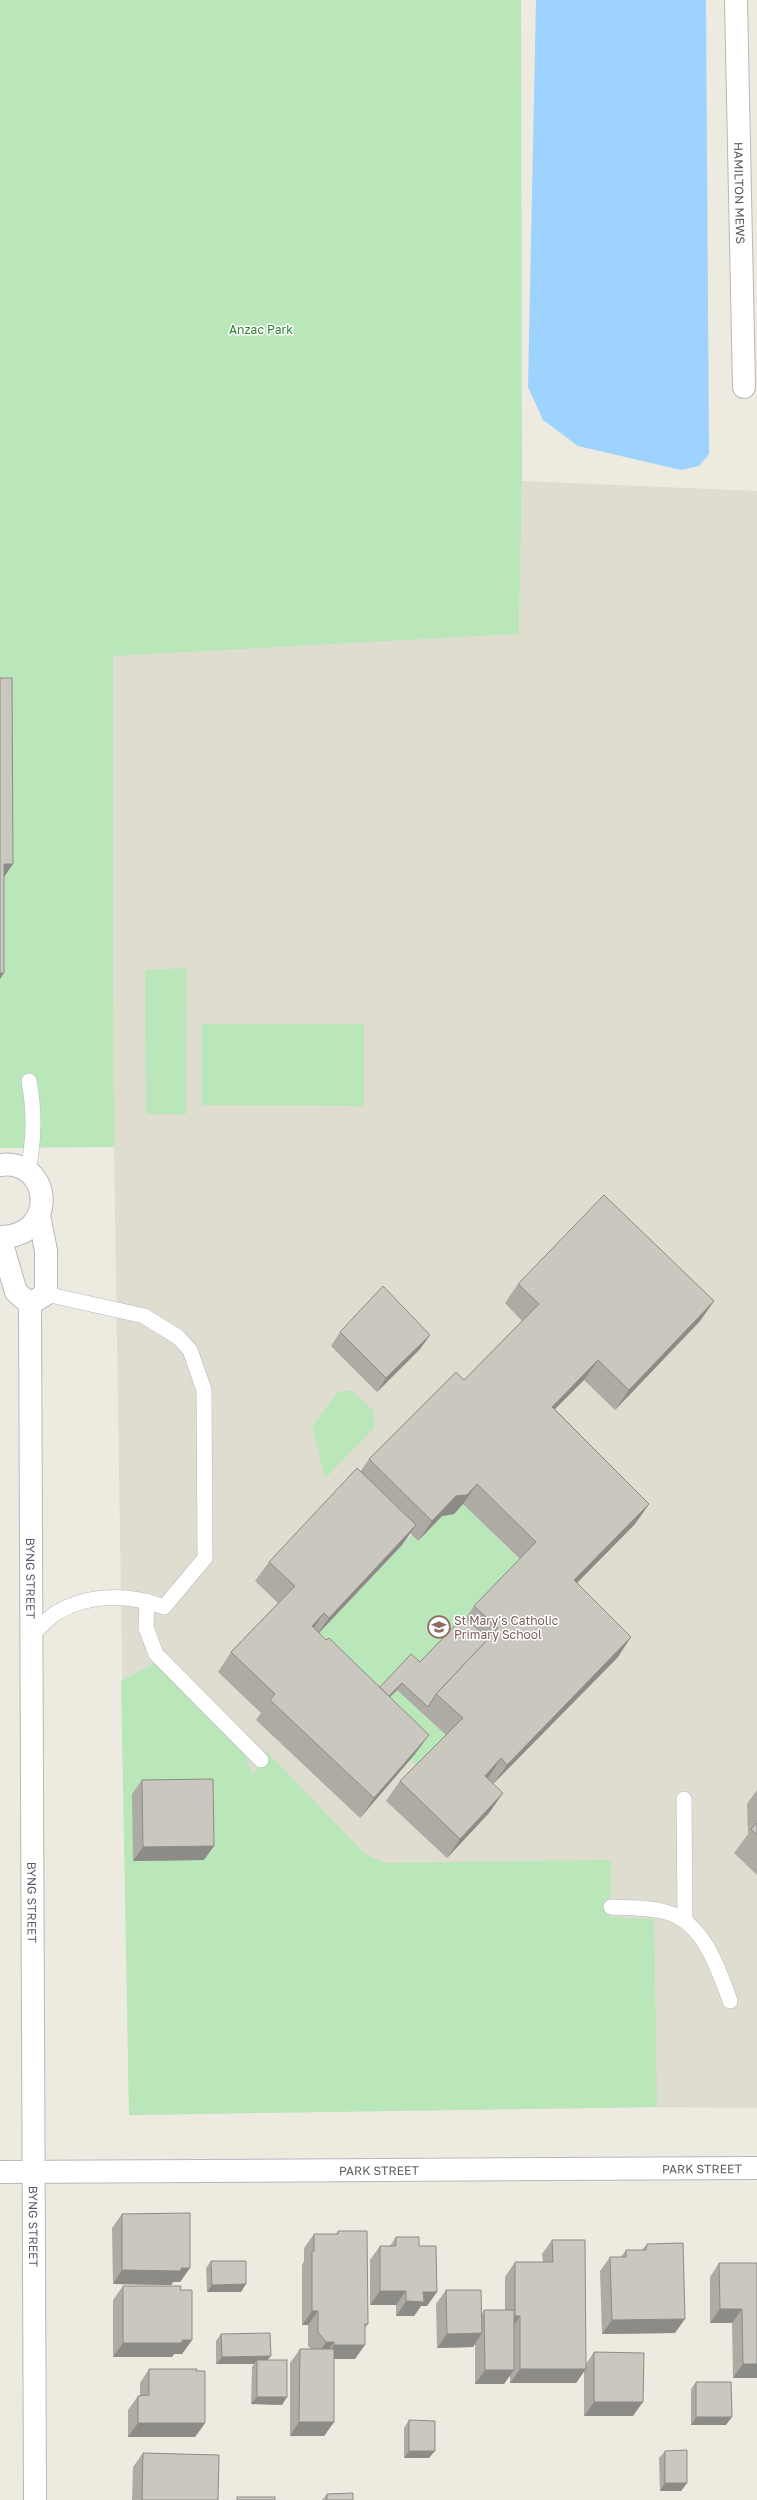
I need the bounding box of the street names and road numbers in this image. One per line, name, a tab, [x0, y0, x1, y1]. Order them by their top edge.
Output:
street label: HAMILTON MEWS	[731, 142, 749, 244]
street label: BYNG STREET	[23, 1538, 39, 1619]
street label: BYNG STREET	[25, 1862, 40, 1943]
street label: PARK STREET	[662, 2161, 742, 2176]
street label: PARK STREET	[339, 2162, 420, 2178]
street label: BYNG STREET	[26, 2186, 42, 2267]

